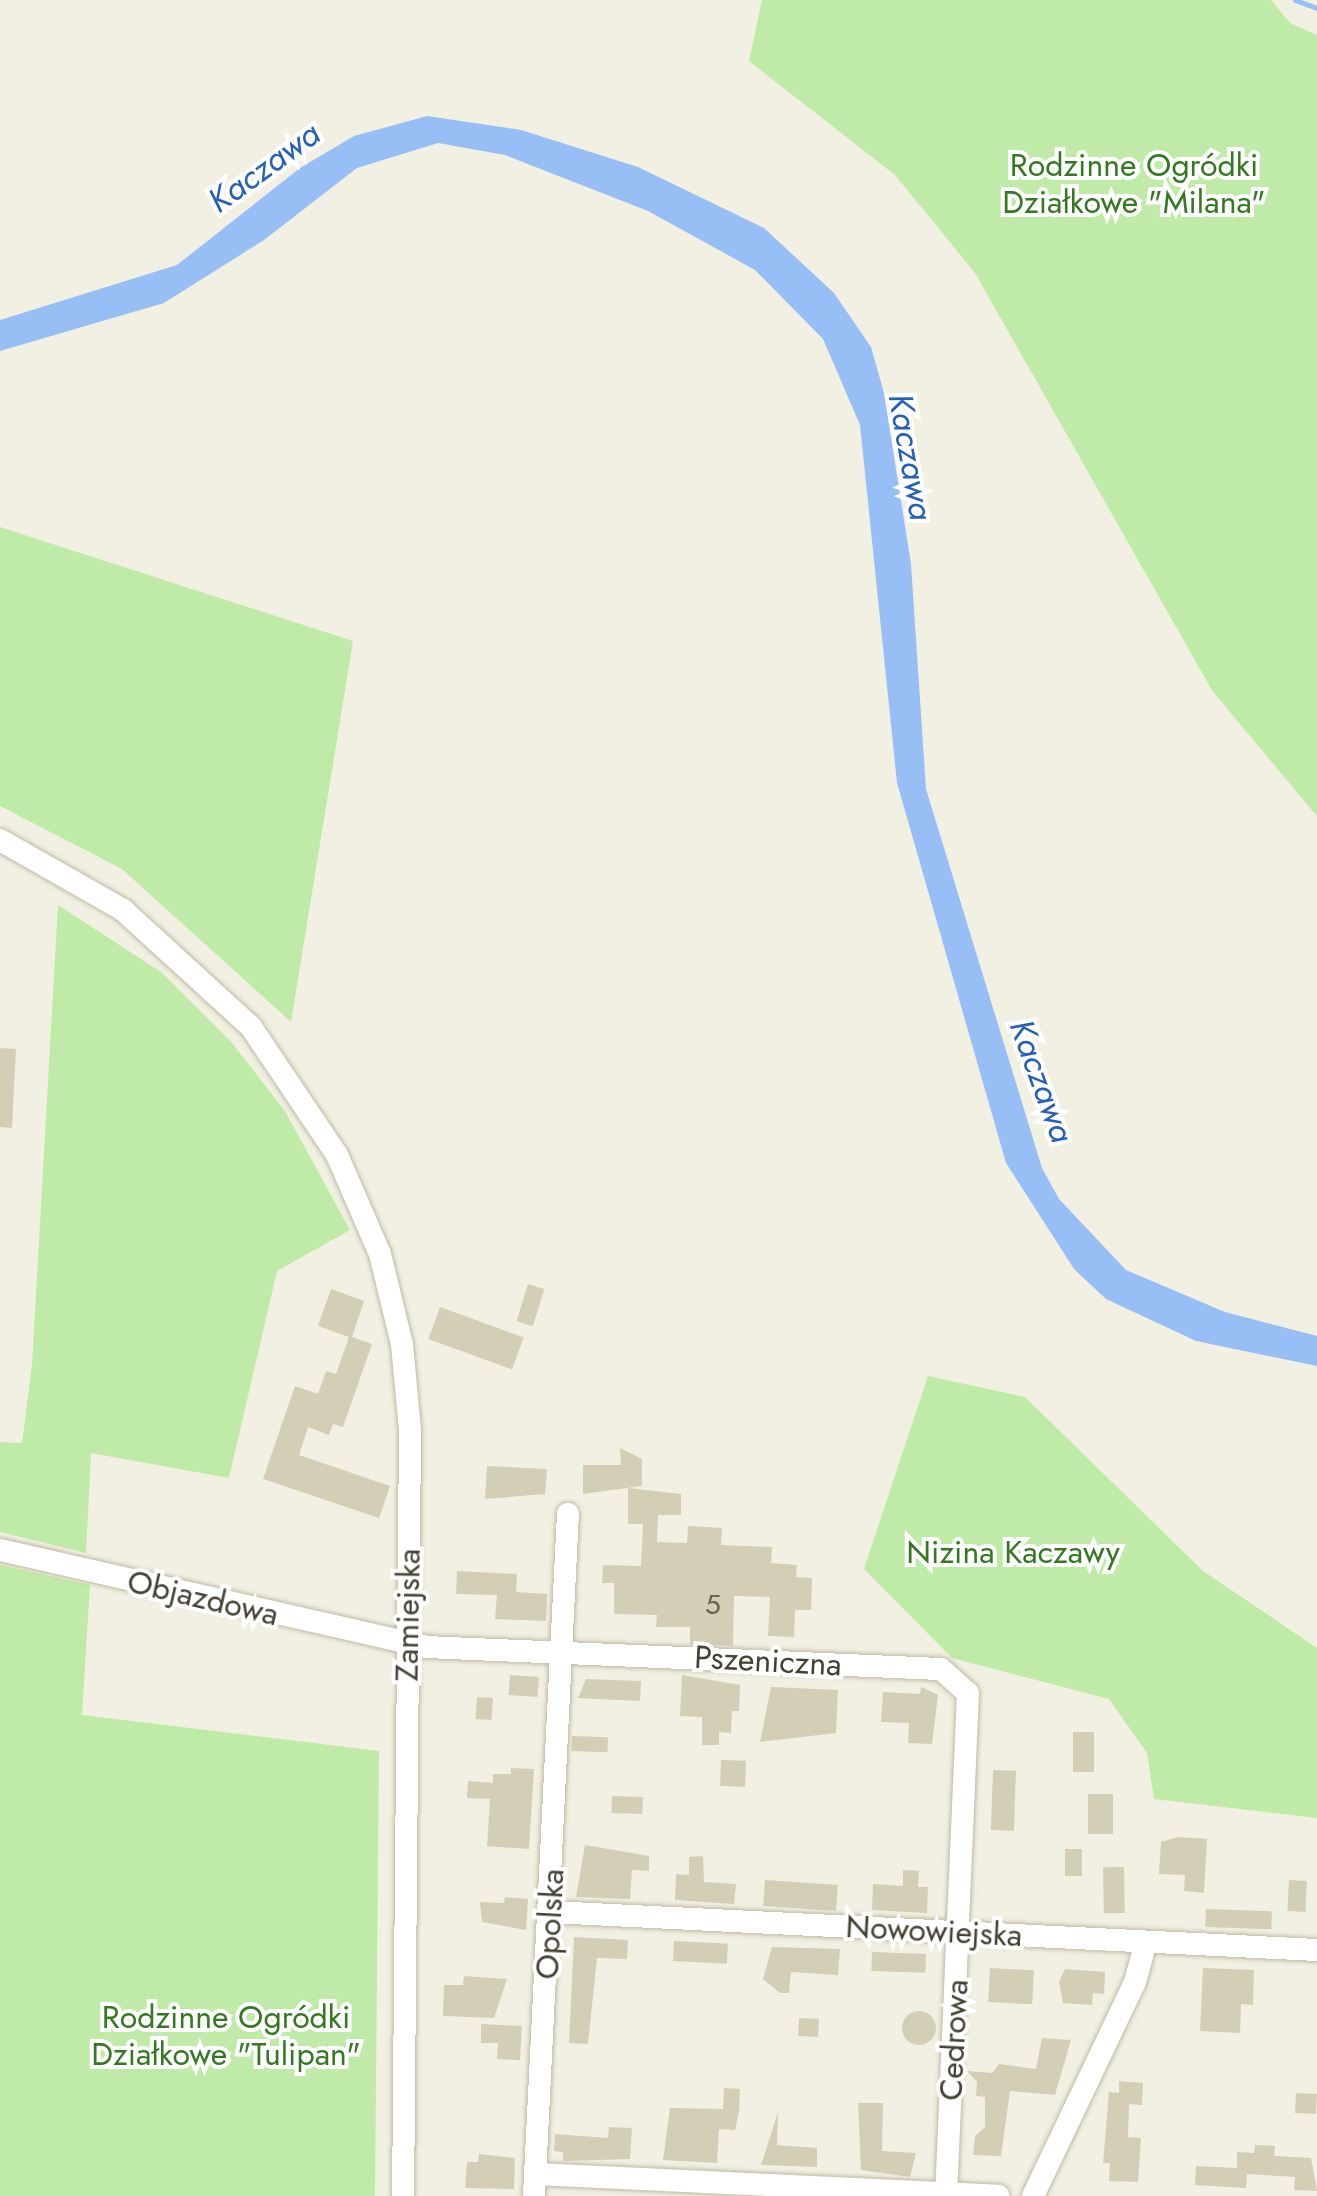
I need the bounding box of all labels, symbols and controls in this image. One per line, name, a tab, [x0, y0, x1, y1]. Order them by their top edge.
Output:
water label: Kaczawa	[200, 113, 328, 221]
park label: Rodzinne Ogródki Działkowe "Milana"	[1002, 147, 1266, 222]
water label: Kaczawa	[880, 390, 942, 524]
water label: Kaczawa	[1001, 1014, 1083, 1148]
park label: Nizina Kaczawy	[906, 1533, 1120, 1571]
street label: Zamiejska	[388, 1548, 428, 1682]
street label: Objazdowa	[124, 1562, 282, 1634]
house number: 5	[705, 1588, 721, 1622]
street label: Pszeniczna	[693, 1638, 843, 1684]
street label: Opolska	[528, 1868, 572, 1980]
street label: Nowowiejska	[845, 1907, 1023, 1955]
street label: Cedrowa	[932, 1978, 976, 2102]
park label: Rodzinne Ogródki Działkowe "Tulipan"	[91, 1999, 361, 2074]

